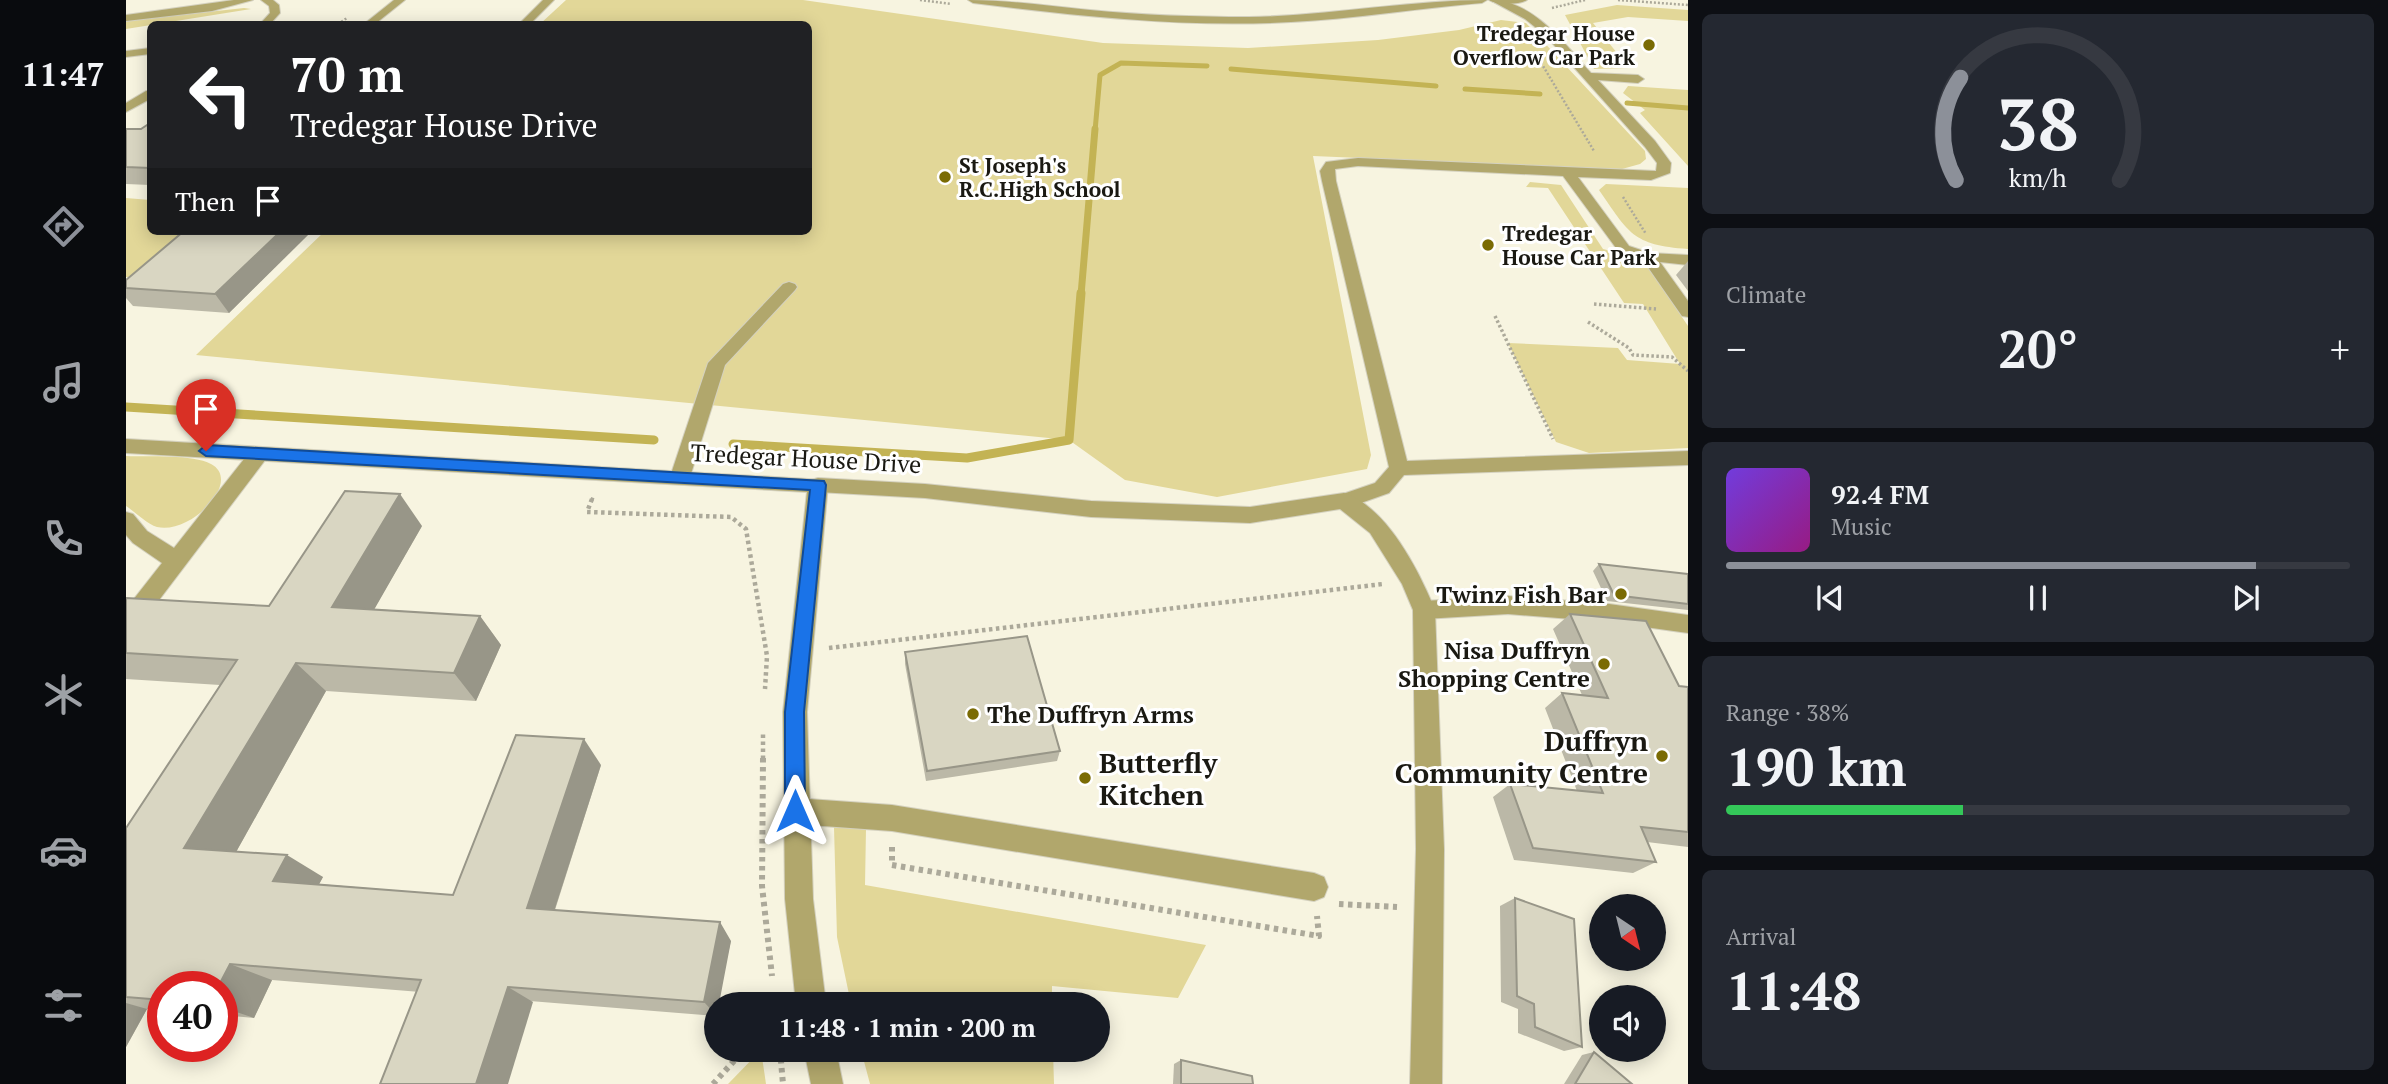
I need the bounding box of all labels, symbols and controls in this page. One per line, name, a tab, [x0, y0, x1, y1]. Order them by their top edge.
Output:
place label: Tredegar House Overflow Car Park	[1453, 19, 1636, 71]
marker: Tredegar House Overflow Car Park	[1641, 37, 1657, 53]
text: 70 m	[290, 41, 404, 106]
icon: left	[175, 49, 266, 140]
text: 11:47	[21, 53, 105, 95]
text: 38	[1997, 74, 2079, 171]
text: Tredegar House Drive	[290, 104, 598, 146]
place label: St Joseph's R.C.High School	[959, 151, 1121, 203]
text: km/h	[2009, 161, 2067, 194]
marker: St Joseph's R.C.High School	[937, 169, 953, 185]
icon: arrive	[249, 182, 287, 220]
text: Then	[175, 184, 235, 218]
icon: directions	[39, 202, 88, 251]
place label: Tredegar House Car Park	[1502, 219, 1657, 271]
marker: Tredegar House Car Park	[1480, 237, 1496, 253]
text: Climate	[1726, 279, 1806, 310]
text: 20°	[1998, 314, 2078, 383]
text: −	[1726, 324, 1746, 374]
text: +	[2330, 324, 2350, 374]
icon: music	[39, 358, 88, 407]
pin	[176, 379, 236, 451]
icon: arrive	[187, 390, 225, 428]
street label: Tredegar House Drive	[690, 436, 922, 480]
text: 92.4 FM	[1831, 477, 1929, 511]
text: Music	[1831, 511, 1892, 542]
icon: phone	[39, 514, 88, 563]
place label: Twinz Fish Bar	[1436, 578, 1608, 610]
icon: previous	[1811, 579, 1849, 617]
icon: pause	[2019, 579, 2057, 617]
icon: next	[2227, 579, 2265, 617]
marker: Twinz Fish Bar	[1613, 586, 1629, 602]
place label: Nisa Duffryn Shopping Centre	[1398, 634, 1591, 694]
marker: Nisa Duffryn Shopping Centre	[1596, 656, 1612, 672]
icon: climate	[39, 670, 88, 719]
text: Range · 38%	[1726, 697, 1849, 728]
place label: The Duffryn Arms	[987, 698, 1194, 730]
marker: The Duffryn Arms	[965, 706, 981, 722]
place label: Duffryn Community Centre	[1395, 722, 1648, 791]
text: 190 km	[1726, 732, 1907, 801]
place label: Butterfly Kitchen	[1099, 744, 1218, 813]
marker: Duffryn Community Centre	[1654, 748, 1670, 764]
marker: Butterfly Kitchen	[1077, 770, 1093, 786]
position arrow	[758, 774, 832, 848]
icon: car	[39, 826, 88, 875]
north arrow	[1589, 894, 1666, 971]
map controls	[1589, 894, 1666, 1062]
text: Arrival	[1726, 921, 1797, 952]
text: 11:48	[1726, 956, 1861, 1025]
speed limit sign: 40	[147, 971, 238, 1062]
icon: filters	[39, 981, 88, 1030]
button: sound	[1589, 985, 1666, 1062]
text: 11:48 · 1 min · 200 m	[778, 1010, 1036, 1044]

